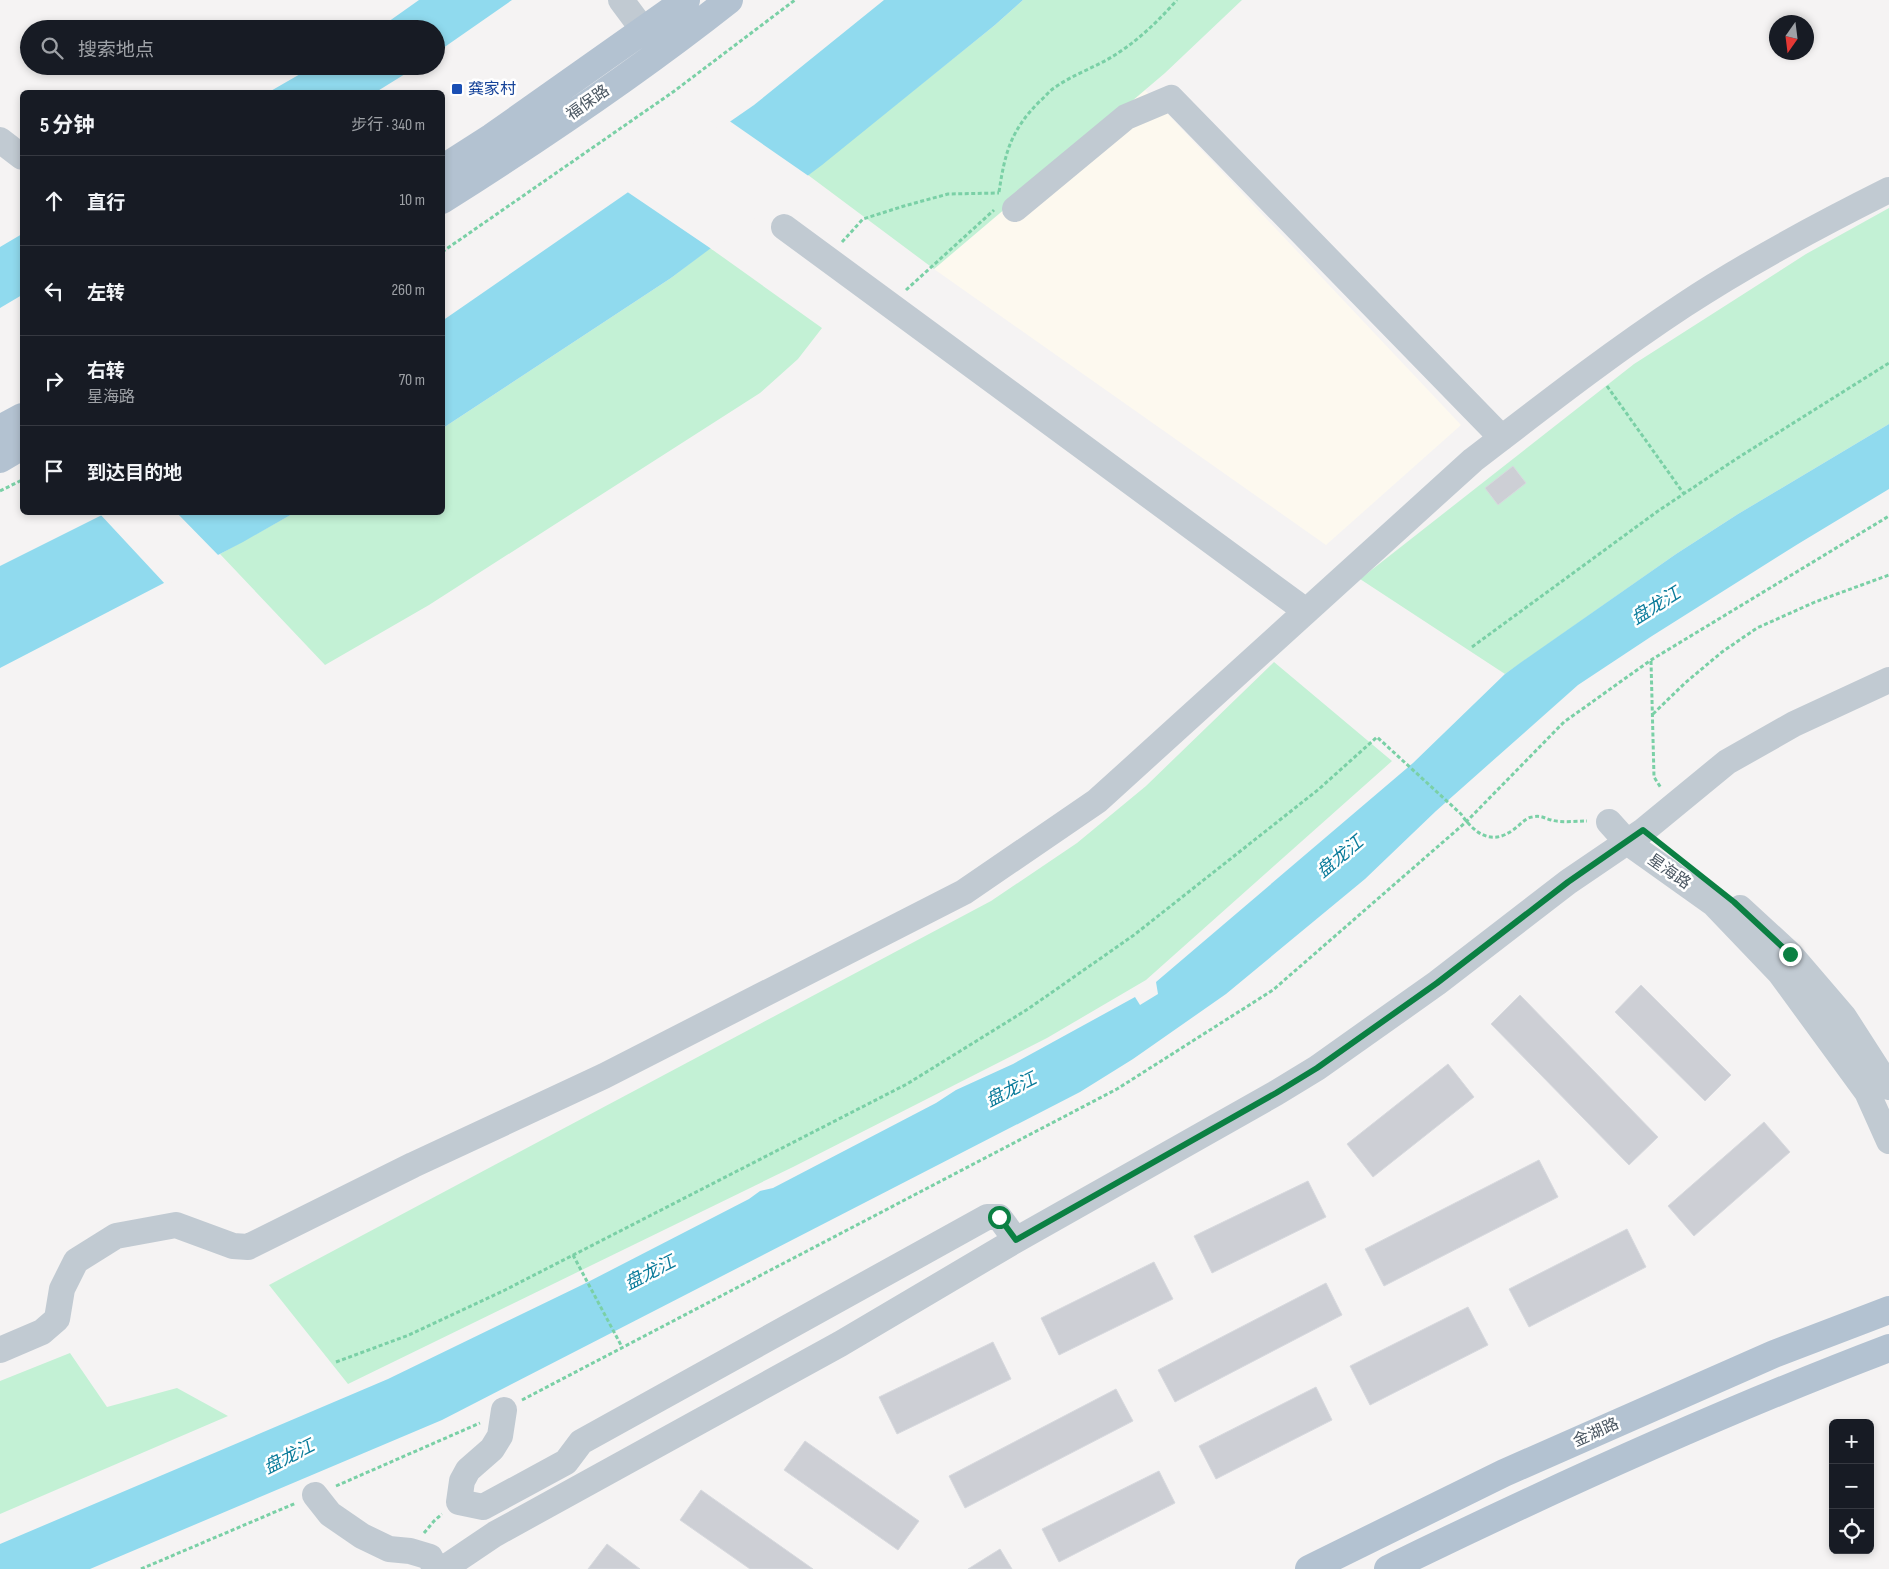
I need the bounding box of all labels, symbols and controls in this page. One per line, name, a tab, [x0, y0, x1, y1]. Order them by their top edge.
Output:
north arrow	[1769, 15, 1814, 60]
search box	[20, 20, 445, 75]
icon: search	[38, 34, 66, 62]
text: 搜索地点	[78, 39, 154, 62]
place label: 龚家村	[468, 80, 516, 99]
street label: 福保路	[563, 81, 613, 125]
marker: 龚家村	[450, 82, 464, 96]
text: 5 分钟	[40, 113, 95, 138]
text: 步行 · 340 m	[351, 116, 425, 135]
icon: ahead	[40, 187, 68, 215]
text: 10 m	[399, 191, 425, 210]
text: 直行	[87, 192, 125, 215]
icon: left	[40, 277, 68, 305]
text: 260 m	[391, 281, 425, 300]
text: 左转	[87, 282, 125, 305]
text: 右转	[87, 360, 125, 383]
icon: right	[40, 367, 68, 395]
text: 70 m	[399, 371, 425, 390]
text: 星海路	[87, 388, 135, 407]
icon: arrive	[40, 457, 68, 485]
text: 到达目的地	[87, 462, 182, 485]
water label: 盘龙江	[1628, 582, 1686, 629]
water label: 盘龙江	[1313, 830, 1369, 882]
street label: 星海路	[1644, 850, 1694, 894]
route end	[1779, 943, 1802, 966]
water label: 盘龙江	[982, 1067, 1042, 1112]
route start	[988, 1206, 1011, 1229]
water label: 盘龙江	[621, 1250, 681, 1295]
street label: 金湖路	[1570, 1415, 1622, 1451]
map controls	[1829, 1419, 1874, 1554]
button: +	[1829, 1419, 1874, 1464]
water label: 盘龙江	[260, 1434, 320, 1479]
button: −	[1829, 1464, 1874, 1509]
button: locate	[1829, 1509, 1874, 1554]

